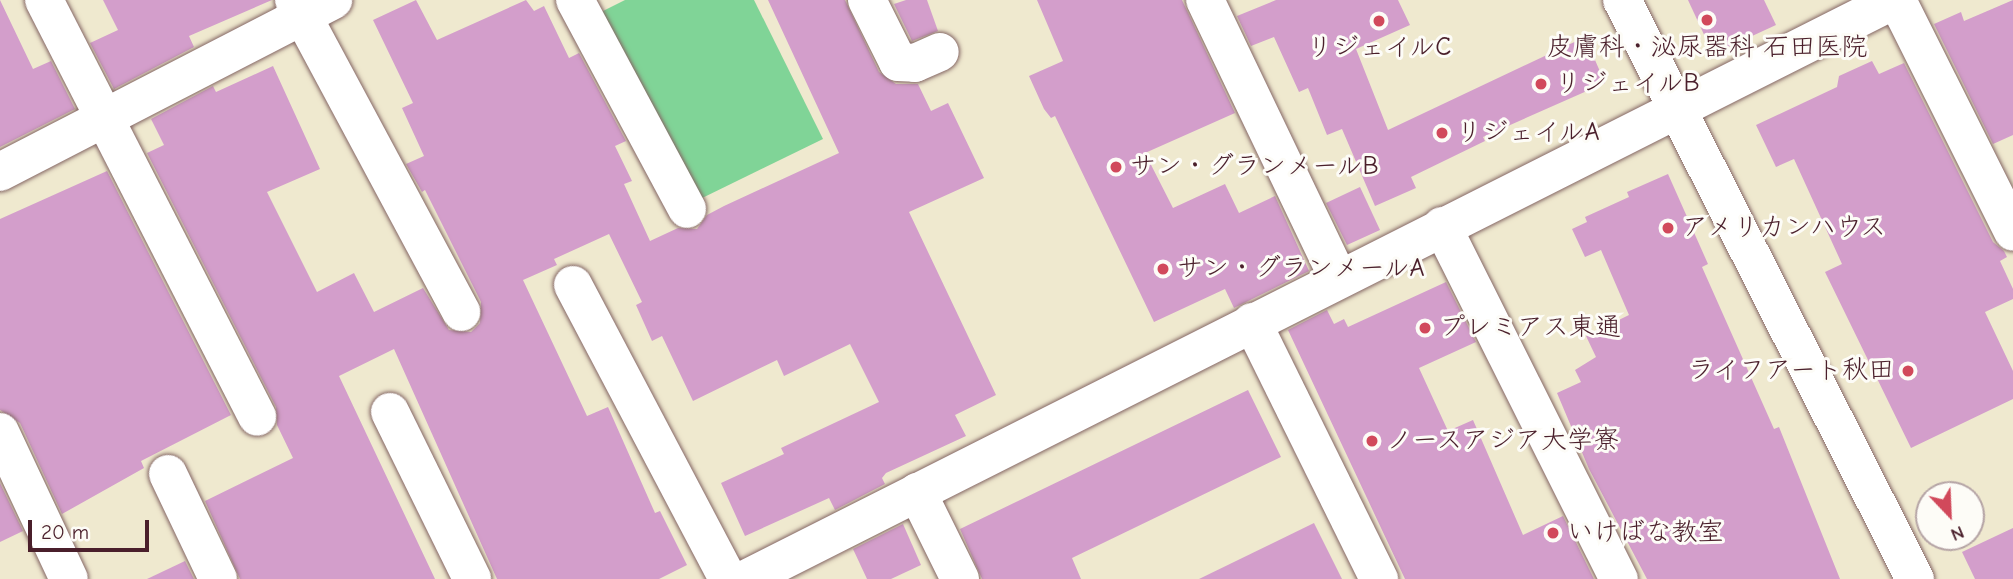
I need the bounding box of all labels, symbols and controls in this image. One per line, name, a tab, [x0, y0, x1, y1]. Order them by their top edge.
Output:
marker: 皮膚科・泌尿器科 石田医院	[1697, 10, 1717, 30]
marker: リジェイルC	[1371, 13, 1387, 29]
place label: リジェイルC	[1306, 32, 1452, 64]
place label: 皮膚科・泌尿器科 石田医院	[1547, 32, 1867, 64]
place label: リジェイルB	[1555, 68, 1701, 100]
marker: リジェイルB	[1533, 76, 1549, 92]
place label: リジェイルA	[1456, 117, 1601, 149]
marker: リジェイルA	[1434, 125, 1450, 141]
place label: サン・グランメールB	[1130, 151, 1380, 183]
marker: サン・グランメールB	[1108, 159, 1124, 175]
place label: アメリカンハウス	[1682, 212, 1890, 244]
marker: アメリカンハウス	[1660, 220, 1676, 236]
place label: サン・グランメールA	[1177, 253, 1426, 285]
marker: サン・グランメールA	[1155, 261, 1171, 277]
place label: プレミアス東通	[1439, 312, 1621, 344]
marker: プレミアス東通	[1417, 320, 1433, 336]
place label: ライフアート秋田	[1687, 355, 1894, 387]
marker: ライフアート秋田	[1900, 363, 1916, 379]
place label: ノースアジア大学寮	[1386, 425, 1620, 457]
marker: ノースアジア大学寮	[1364, 433, 1380, 449]
north arrow	[1915, 481, 1985, 551]
scale bar	[32, 505, 152, 550]
place label: いけばな教室	[1567, 517, 1723, 549]
text: 20 m	[41, 520, 89, 544]
text: N	[1947, 521, 1967, 546]
marker: いけばな教室	[1545, 525, 1561, 541]

